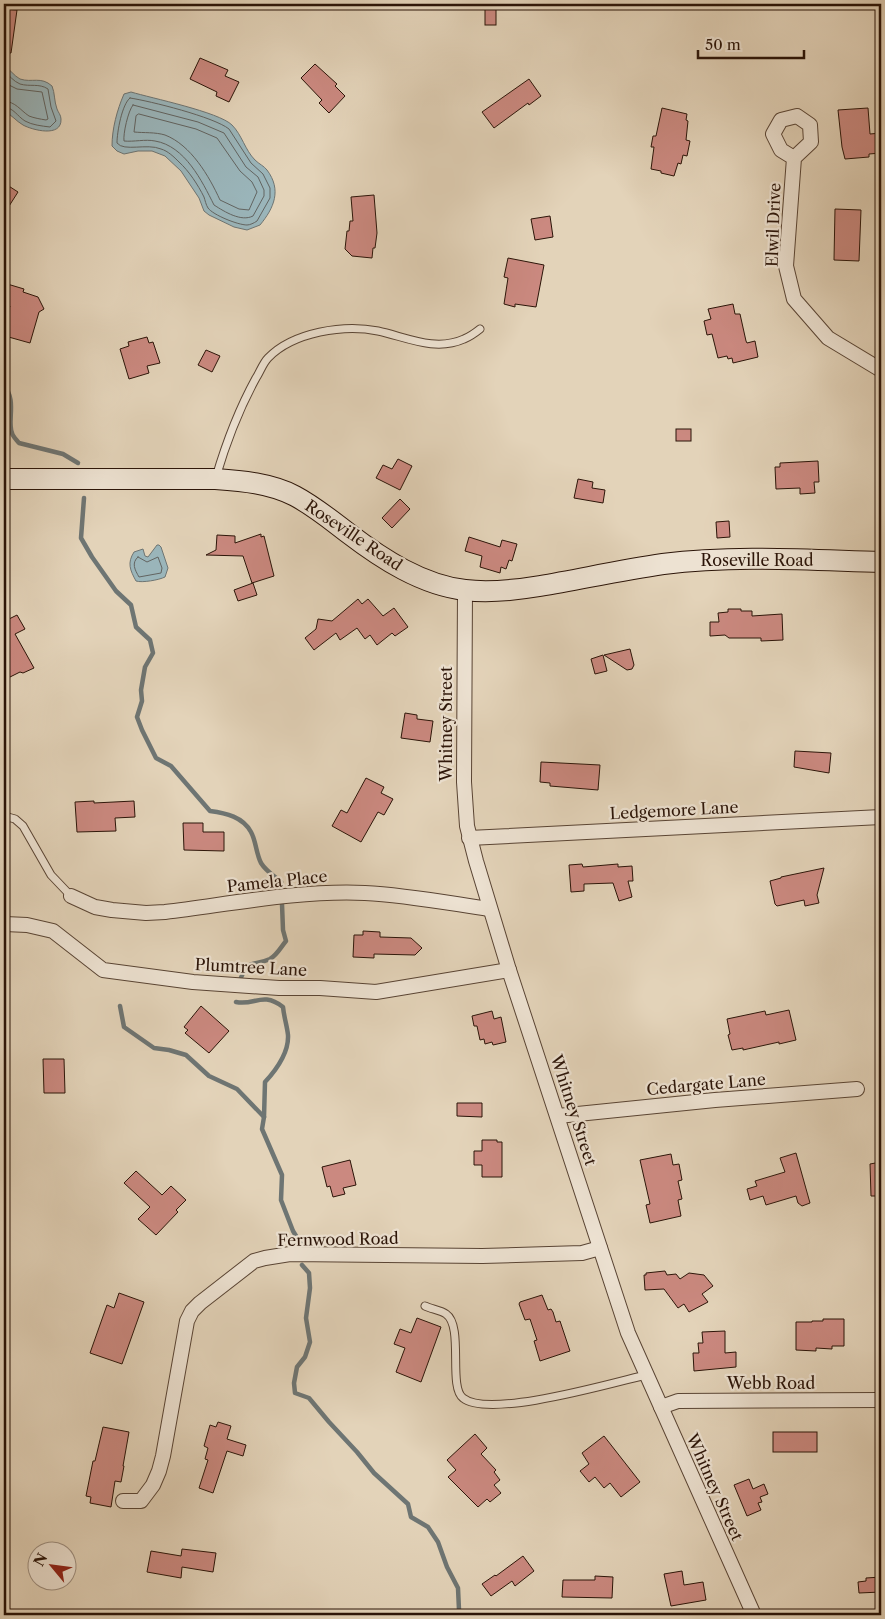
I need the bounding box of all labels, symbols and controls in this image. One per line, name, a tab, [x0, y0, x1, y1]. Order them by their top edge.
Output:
scale bar	[698, 28, 804, 60]
text: 50 m	[705, 35, 741, 54]
street label: Elwil Drive	[762, 182, 784, 267]
street label: Roseville Road	[302, 495, 407, 575]
street label: Roseville Road	[701, 550, 814, 570]
street label: Whitney Street	[436, 666, 456, 783]
street label: Ledgemore Lane	[609, 797, 739, 823]
street label: Pamela Place	[226, 866, 328, 896]
street label: Plumtree Lane	[194, 954, 308, 980]
street label: Whitney Street	[546, 1051, 601, 1168]
street label: Cedargate Lane	[645, 1069, 767, 1099]
street label: Fernwood Road	[277, 1228, 399, 1250]
street label: Webb Road	[726, 1373, 815, 1393]
street label: Whitney Street	[682, 1429, 748, 1544]
north arrow	[28, 1542, 78, 1592]
text: N	[30, 1550, 51, 1569]

